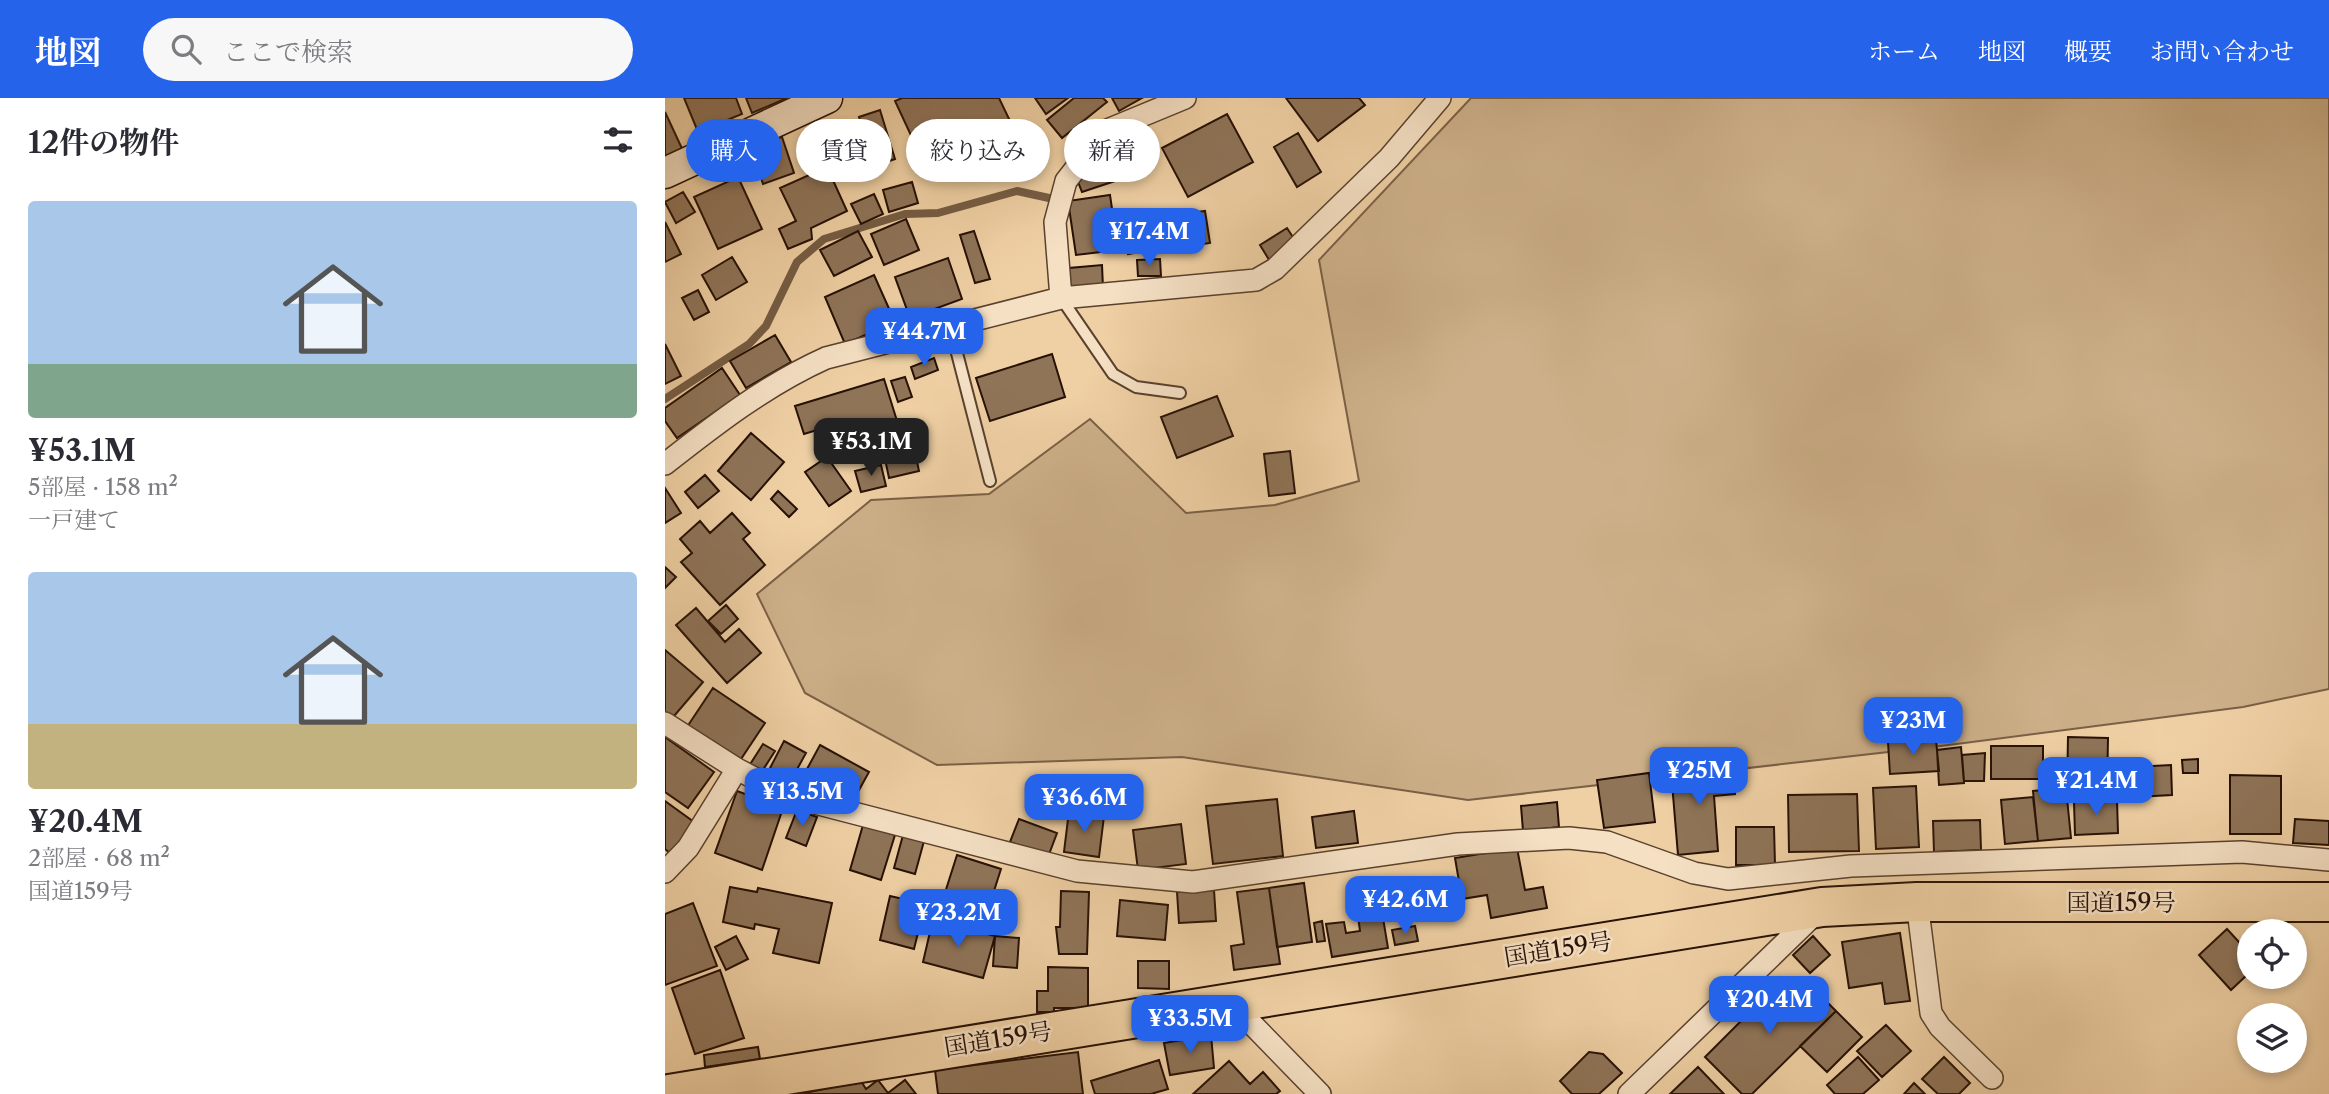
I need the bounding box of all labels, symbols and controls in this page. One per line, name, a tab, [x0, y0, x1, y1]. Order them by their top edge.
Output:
search box	[143, 18, 633, 81]
icon: search	[167, 30, 205, 68]
text: 地図	[35, 32, 101, 73]
text: ここで検索	[223, 36, 353, 68]
text: ホーム	[1868, 37, 1940, 66]
text: 地図	[1978, 37, 2026, 66]
text: 概要	[2064, 37, 2112, 66]
text: お問い合わせ	[2150, 37, 2294, 66]
chip: 購入	[686, 119, 782, 182]
chip: 賃貸	[796, 119, 892, 182]
chip: 絞り込み	[906, 119, 1050, 182]
chip: 新着	[1064, 119, 1160, 182]
icon: filters	[599, 121, 637, 159]
text: 12件の物件	[28, 124, 179, 161]
pin: ¥17.4M	[1092, 208, 1206, 268]
text: ¥17.4M	[1108, 217, 1190, 245]
icon: home	[270, 246, 396, 372]
pin: ¥44.7M	[867, 308, 981, 368]
text: ¥44.7M	[881, 317, 967, 345]
pin: ¥53.1M	[814, 418, 928, 478]
text: ¥53.1M	[830, 427, 912, 455]
text: ¥53.1M	[28, 432, 136, 469]
text: 5部屋 · 158 m²	[28, 473, 178, 501]
text: 一戸建て	[28, 506, 120, 534]
icon: home	[270, 617, 396, 743]
pin: ¥23M	[1872, 698, 1954, 757]
text: ¥23M	[1880, 706, 1946, 734]
pin: ¥25M	[1658, 748, 1740, 807]
text: ¥25M	[1666, 756, 1732, 784]
pin: ¥21.4M	[2039, 758, 2153, 817]
text: ¥21.4M	[2054, 766, 2138, 794]
pin: ¥13.5M	[745, 768, 859, 828]
pin: ¥36.6M	[1027, 774, 1141, 834]
text: ¥13.5M	[761, 777, 843, 805]
text: ¥36.6M	[1040, 783, 1128, 811]
text: ¥20.4M	[28, 803, 143, 840]
text: 2部屋 · 68 m²	[28, 844, 170, 872]
pin: ¥42.6M	[1348, 876, 1462, 936]
text: 国道159号	[28, 877, 133, 905]
text: ¥42.6M	[1361, 885, 1449, 913]
street label: 国道159号	[2066, 888, 2176, 917]
pin: ¥23.2M	[901, 890, 1015, 949]
text: ¥23.2M	[915, 898, 1001, 926]
map controls	[2237, 919, 2307, 1073]
button: locate	[2237, 919, 2307, 989]
street label: 国道159号	[1502, 926, 1614, 972]
pin: ¥20.4M	[1712, 976, 1826, 1036]
text: ¥20.4M	[1725, 985, 1813, 1013]
pin: ¥33.5M	[1133, 996, 1247, 1055]
button: layers	[2237, 1003, 2307, 1073]
text: ¥33.5M	[1147, 1004, 1233, 1032]
street label: 国道159号	[942, 1016, 1054, 1062]

